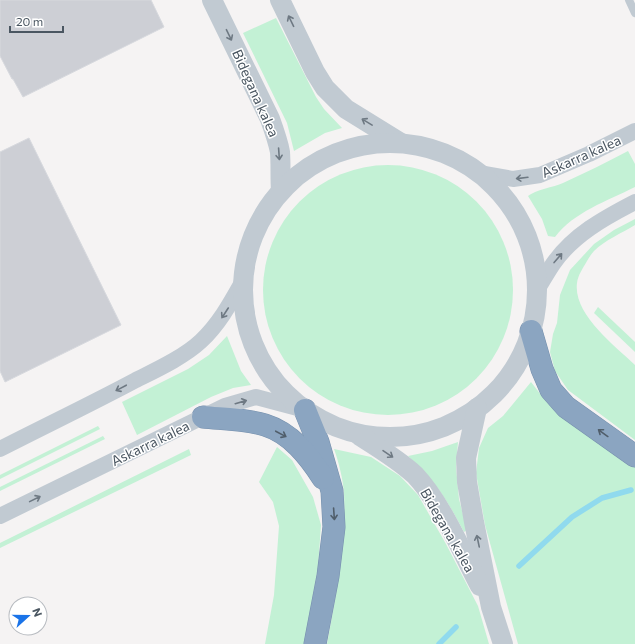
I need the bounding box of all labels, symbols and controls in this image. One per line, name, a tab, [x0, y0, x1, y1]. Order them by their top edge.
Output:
scale bar	[10, 8, 63, 34]
text: 20 m	[16, 14, 43, 28]
one-way arrow	[287, 16, 294, 28]
one-way arrow	[226, 29, 233, 41]
street label: Bidegana kalea	[229, 47, 283, 139]
one-way arrow	[361, 118, 373, 126]
street label: Askarra kalea	[539, 131, 623, 181]
one-way arrow	[276, 147, 283, 160]
one-way arrow	[516, 174, 529, 181]
one-way arrow	[554, 253, 563, 263]
one-way arrow	[220, 307, 228, 319]
one-way arrow	[115, 385, 127, 392]
one-way arrow	[234, 397, 247, 405]
street label: Askarra kalea	[108, 417, 192, 469]
one-way arrow	[598, 429, 609, 438]
one-way arrow	[275, 430, 287, 438]
one-way arrow	[382, 451, 394, 459]
street label: Bidegana kalea	[417, 485, 479, 575]
one-way arrow	[29, 495, 41, 502]
one-way arrow	[330, 507, 337, 520]
one-way arrow	[473, 535, 481, 548]
north arrow	[8, 596, 48, 636]
text: N	[30, 606, 45, 618]

